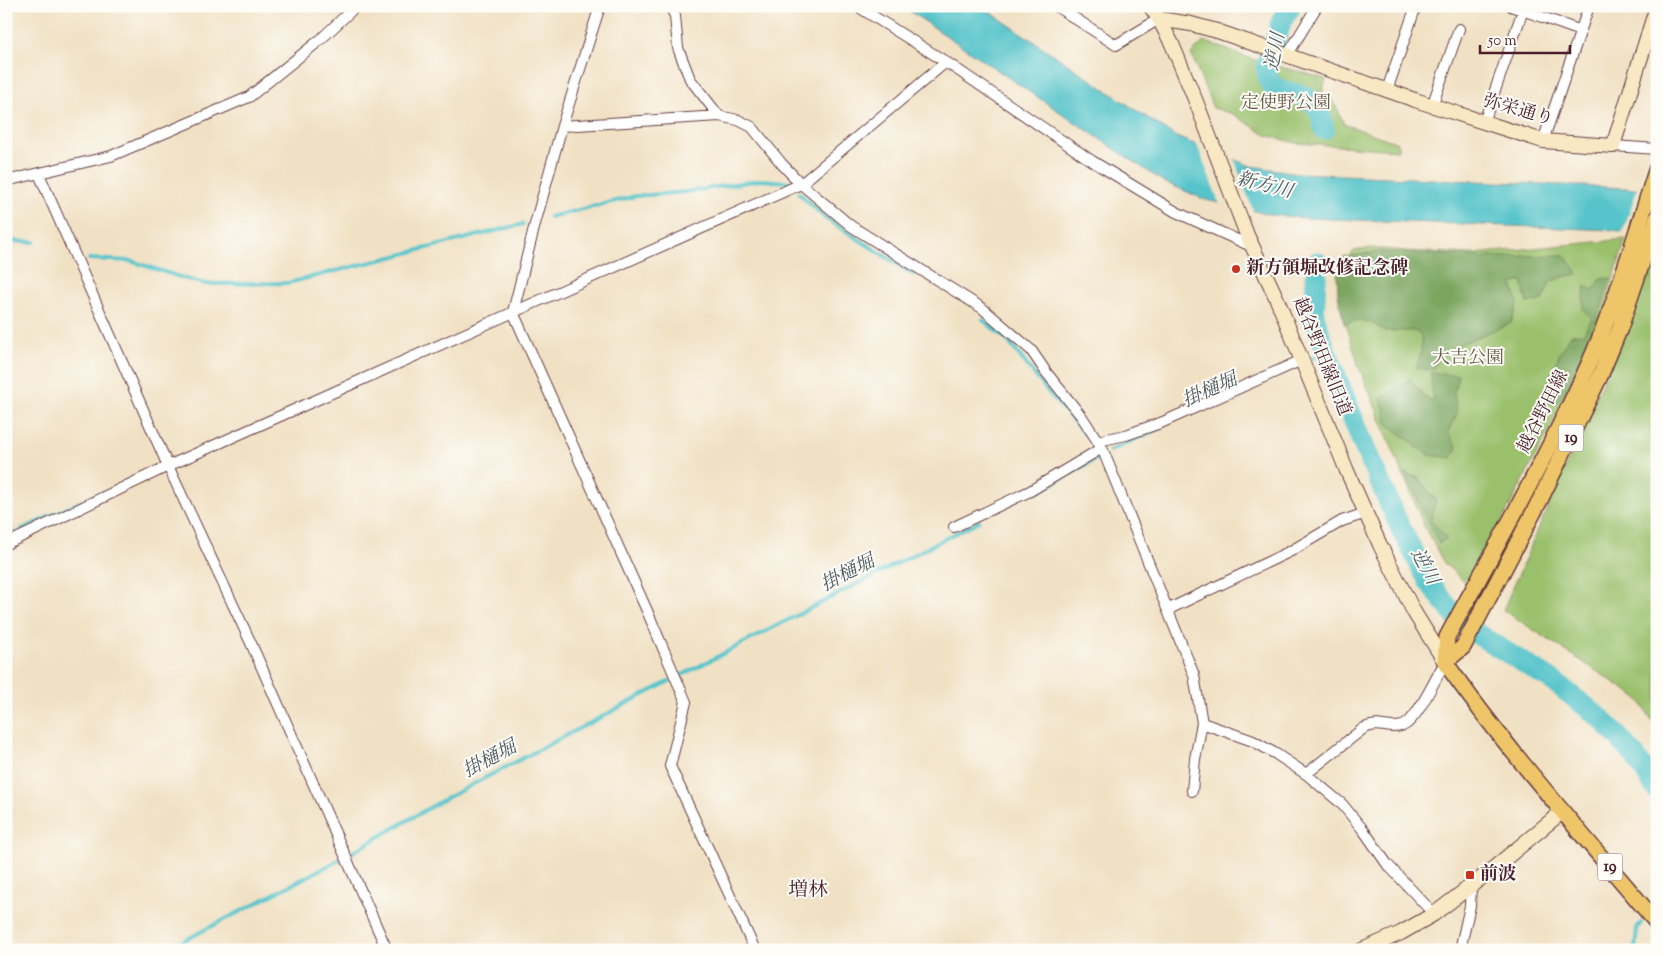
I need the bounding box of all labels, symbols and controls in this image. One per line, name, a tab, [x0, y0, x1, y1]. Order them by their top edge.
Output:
scale bar	[1480, 22, 1570, 54]
water label: 逆川	[1259, 29, 1293, 73]
text: 50 m	[1487, 31, 1517, 52]
street label: 弥栄通り	[1480, 89, 1556, 133]
park label: 定使野公園	[1241, 91, 1331, 117]
water label: 新方川	[1233, 166, 1297, 206]
place label: 新方領堀改修記念碑	[1246, 256, 1408, 282]
marker: 新方領堀改修記念碑	[1230, 263, 1242, 275]
street label: 越谷野田線旧道	[1285, 294, 1357, 420]
park label: 大吉公園	[1432, 346, 1504, 372]
water label: 掛樋堀	[1178, 366, 1244, 415]
street label: 越谷野田線	[1512, 366, 1576, 458]
road number: 19	[1558, 424, 1584, 452]
water label: 逆川	[1403, 544, 1446, 592]
water label: 掛樋堀	[816, 548, 882, 599]
water label: 掛樋堀	[458, 733, 524, 785]
road number: 19	[1598, 854, 1622, 880]
place label: 前波	[1480, 862, 1516, 888]
marker: 前波	[1464, 869, 1476, 881]
district label: 増林	[788, 877, 828, 906]

